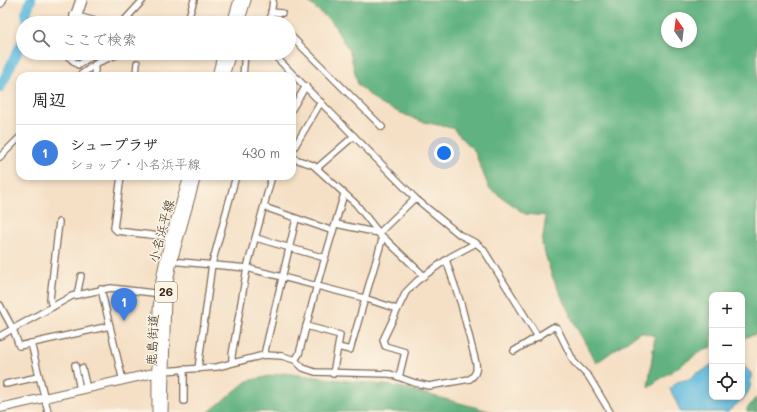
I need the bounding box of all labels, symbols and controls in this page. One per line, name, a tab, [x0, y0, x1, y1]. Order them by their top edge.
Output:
north arrow	[661, 12, 697, 48]
search box	[16, 16, 296, 60]
icon: search	[30, 27, 52, 49]
text: ここで検索	[62, 29, 137, 49]
text: 周辺	[32, 88, 66, 110]
text: シュープラザ	[70, 134, 158, 154]
your location	[434, 143, 454, 163]
text: 1	[42, 144, 48, 161]
text: 430 m	[242, 144, 280, 161]
text: ショップ · 小名浜平線	[70, 155, 200, 172]
street label: 小名浜平線	[144, 196, 177, 264]
road number: 26	[155, 282, 177, 302]
pin: 1	[111, 288, 137, 321]
map controls	[709, 292, 745, 400]
button: +	[709, 292, 745, 328]
street label: 鹿島街道	[142, 314, 161, 366]
button: −	[709, 328, 745, 364]
button: locate	[709, 364, 745, 400]

